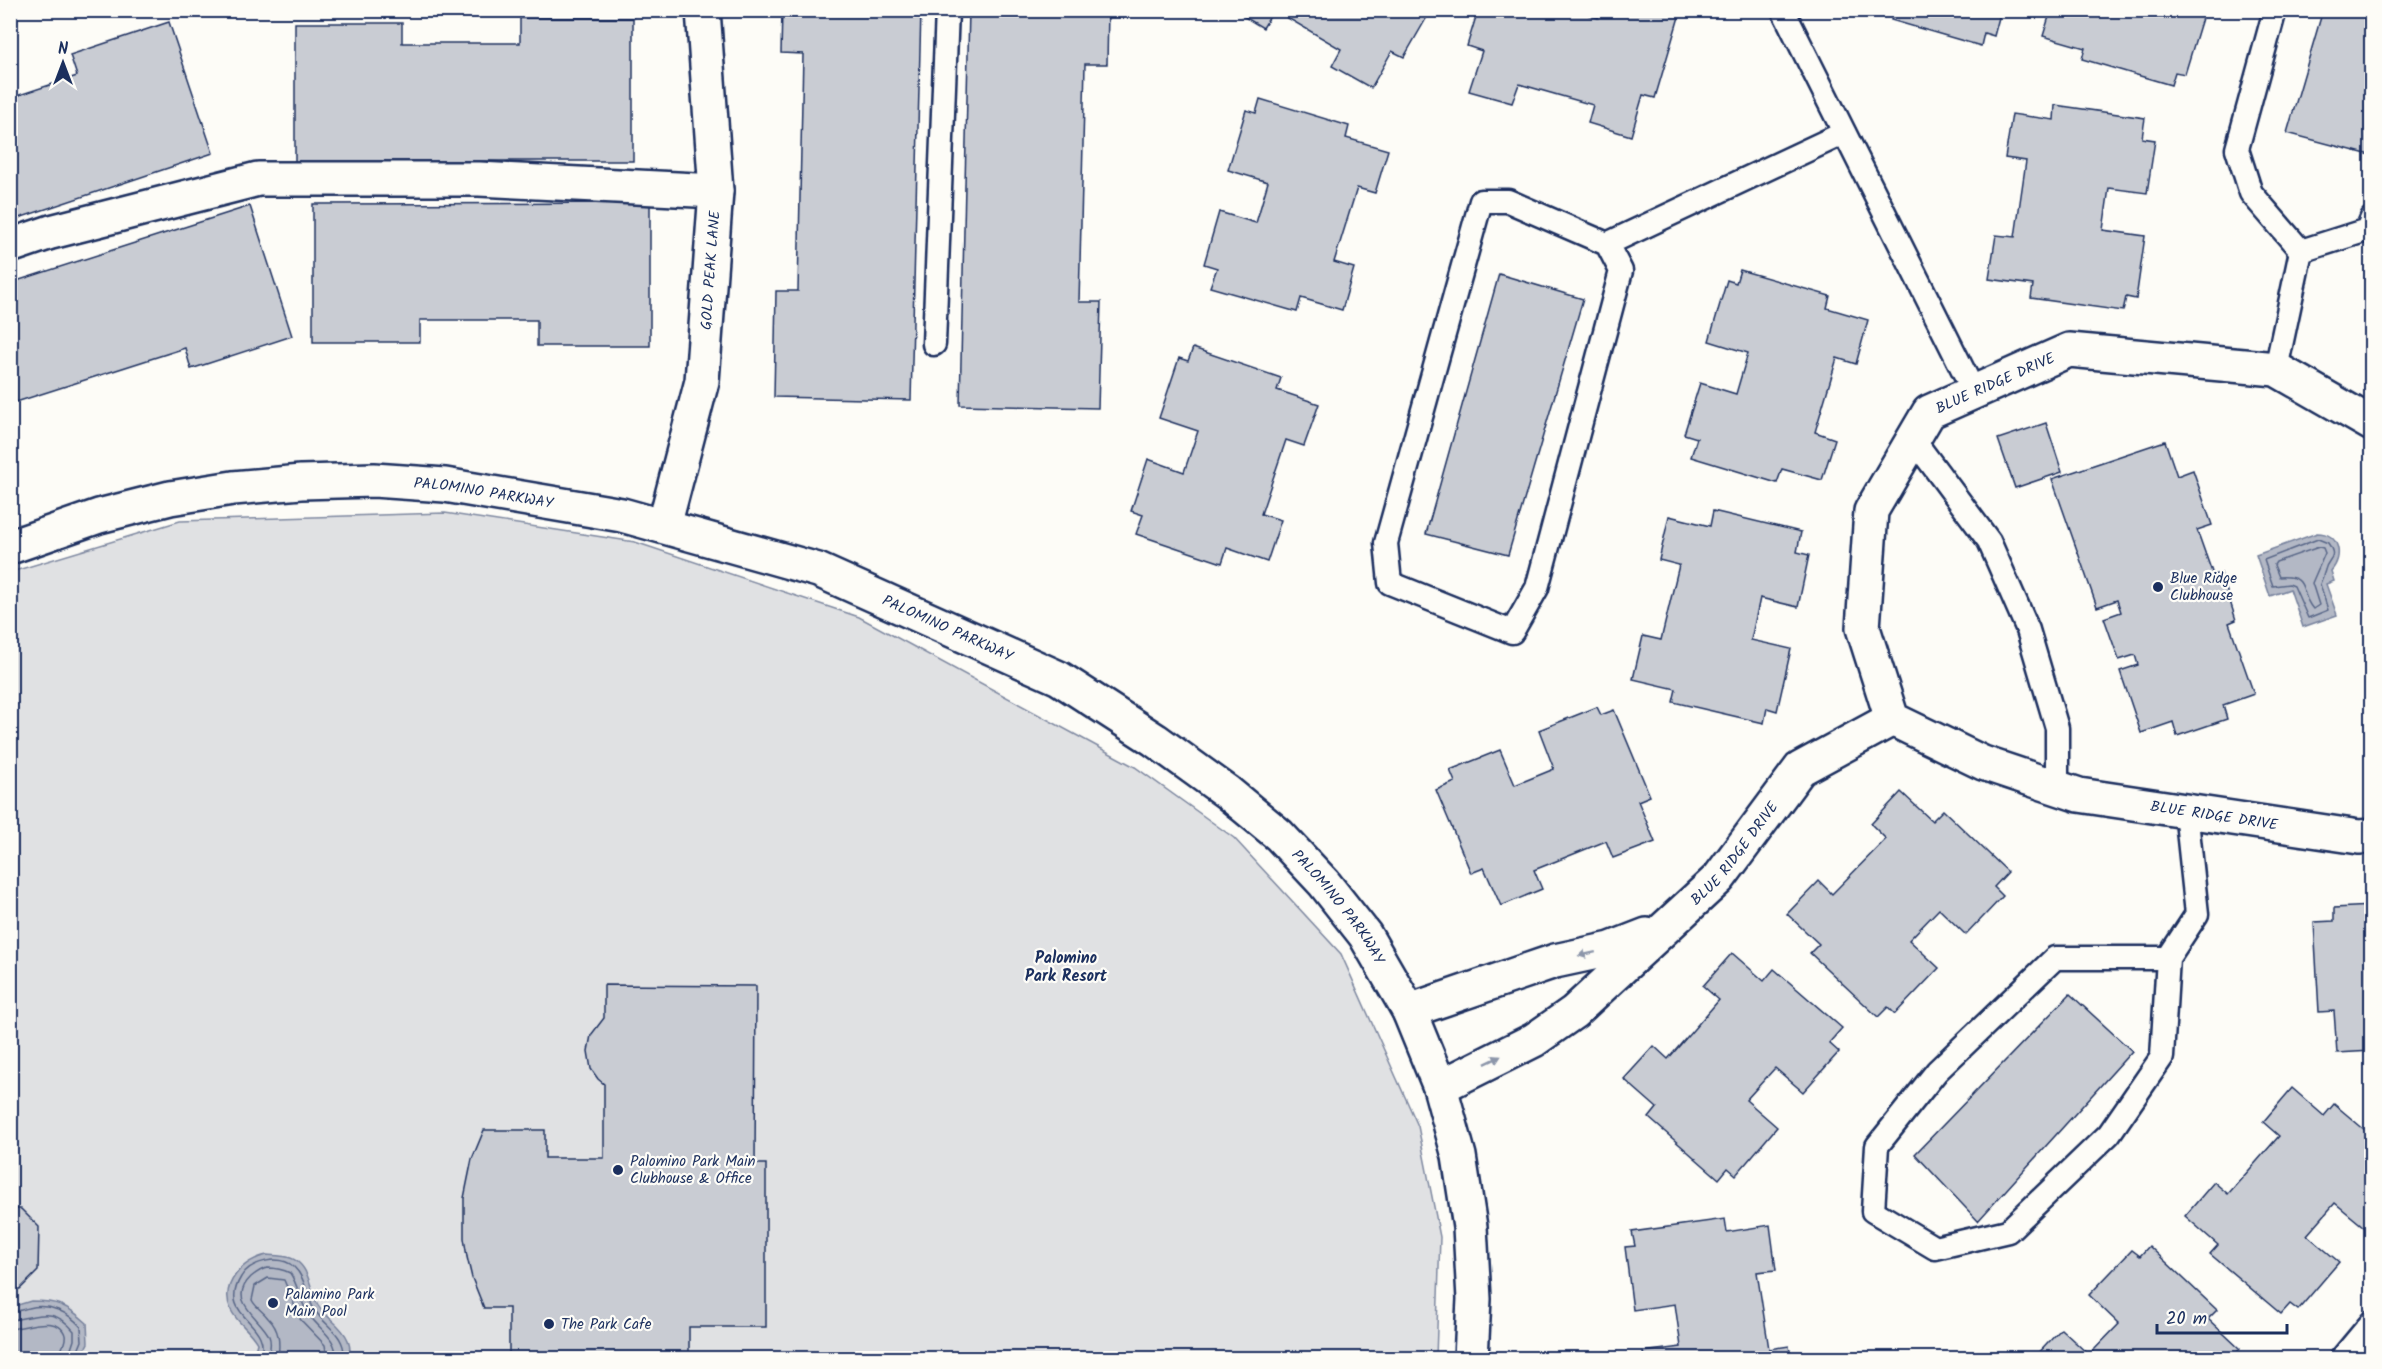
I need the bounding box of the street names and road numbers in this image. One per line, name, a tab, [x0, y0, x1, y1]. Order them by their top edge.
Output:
street label: GOLD PEAK LANE	[695, 209, 728, 331]
street label: BLUE RIDGE DRIVE	[1932, 346, 2060, 421]
street label: PALOMINO PARKWAY	[413, 472, 556, 516]
street label: PALOMINO PARKWAY	[878, 589, 1018, 669]
street label: BLUE RIDGE DRIVE	[2149, 795, 2280, 838]
street label: BLUE RIDGE DRIVE	[1685, 796, 1786, 912]
street label: PALOMINO PARKWAY	[1285, 844, 1391, 970]

